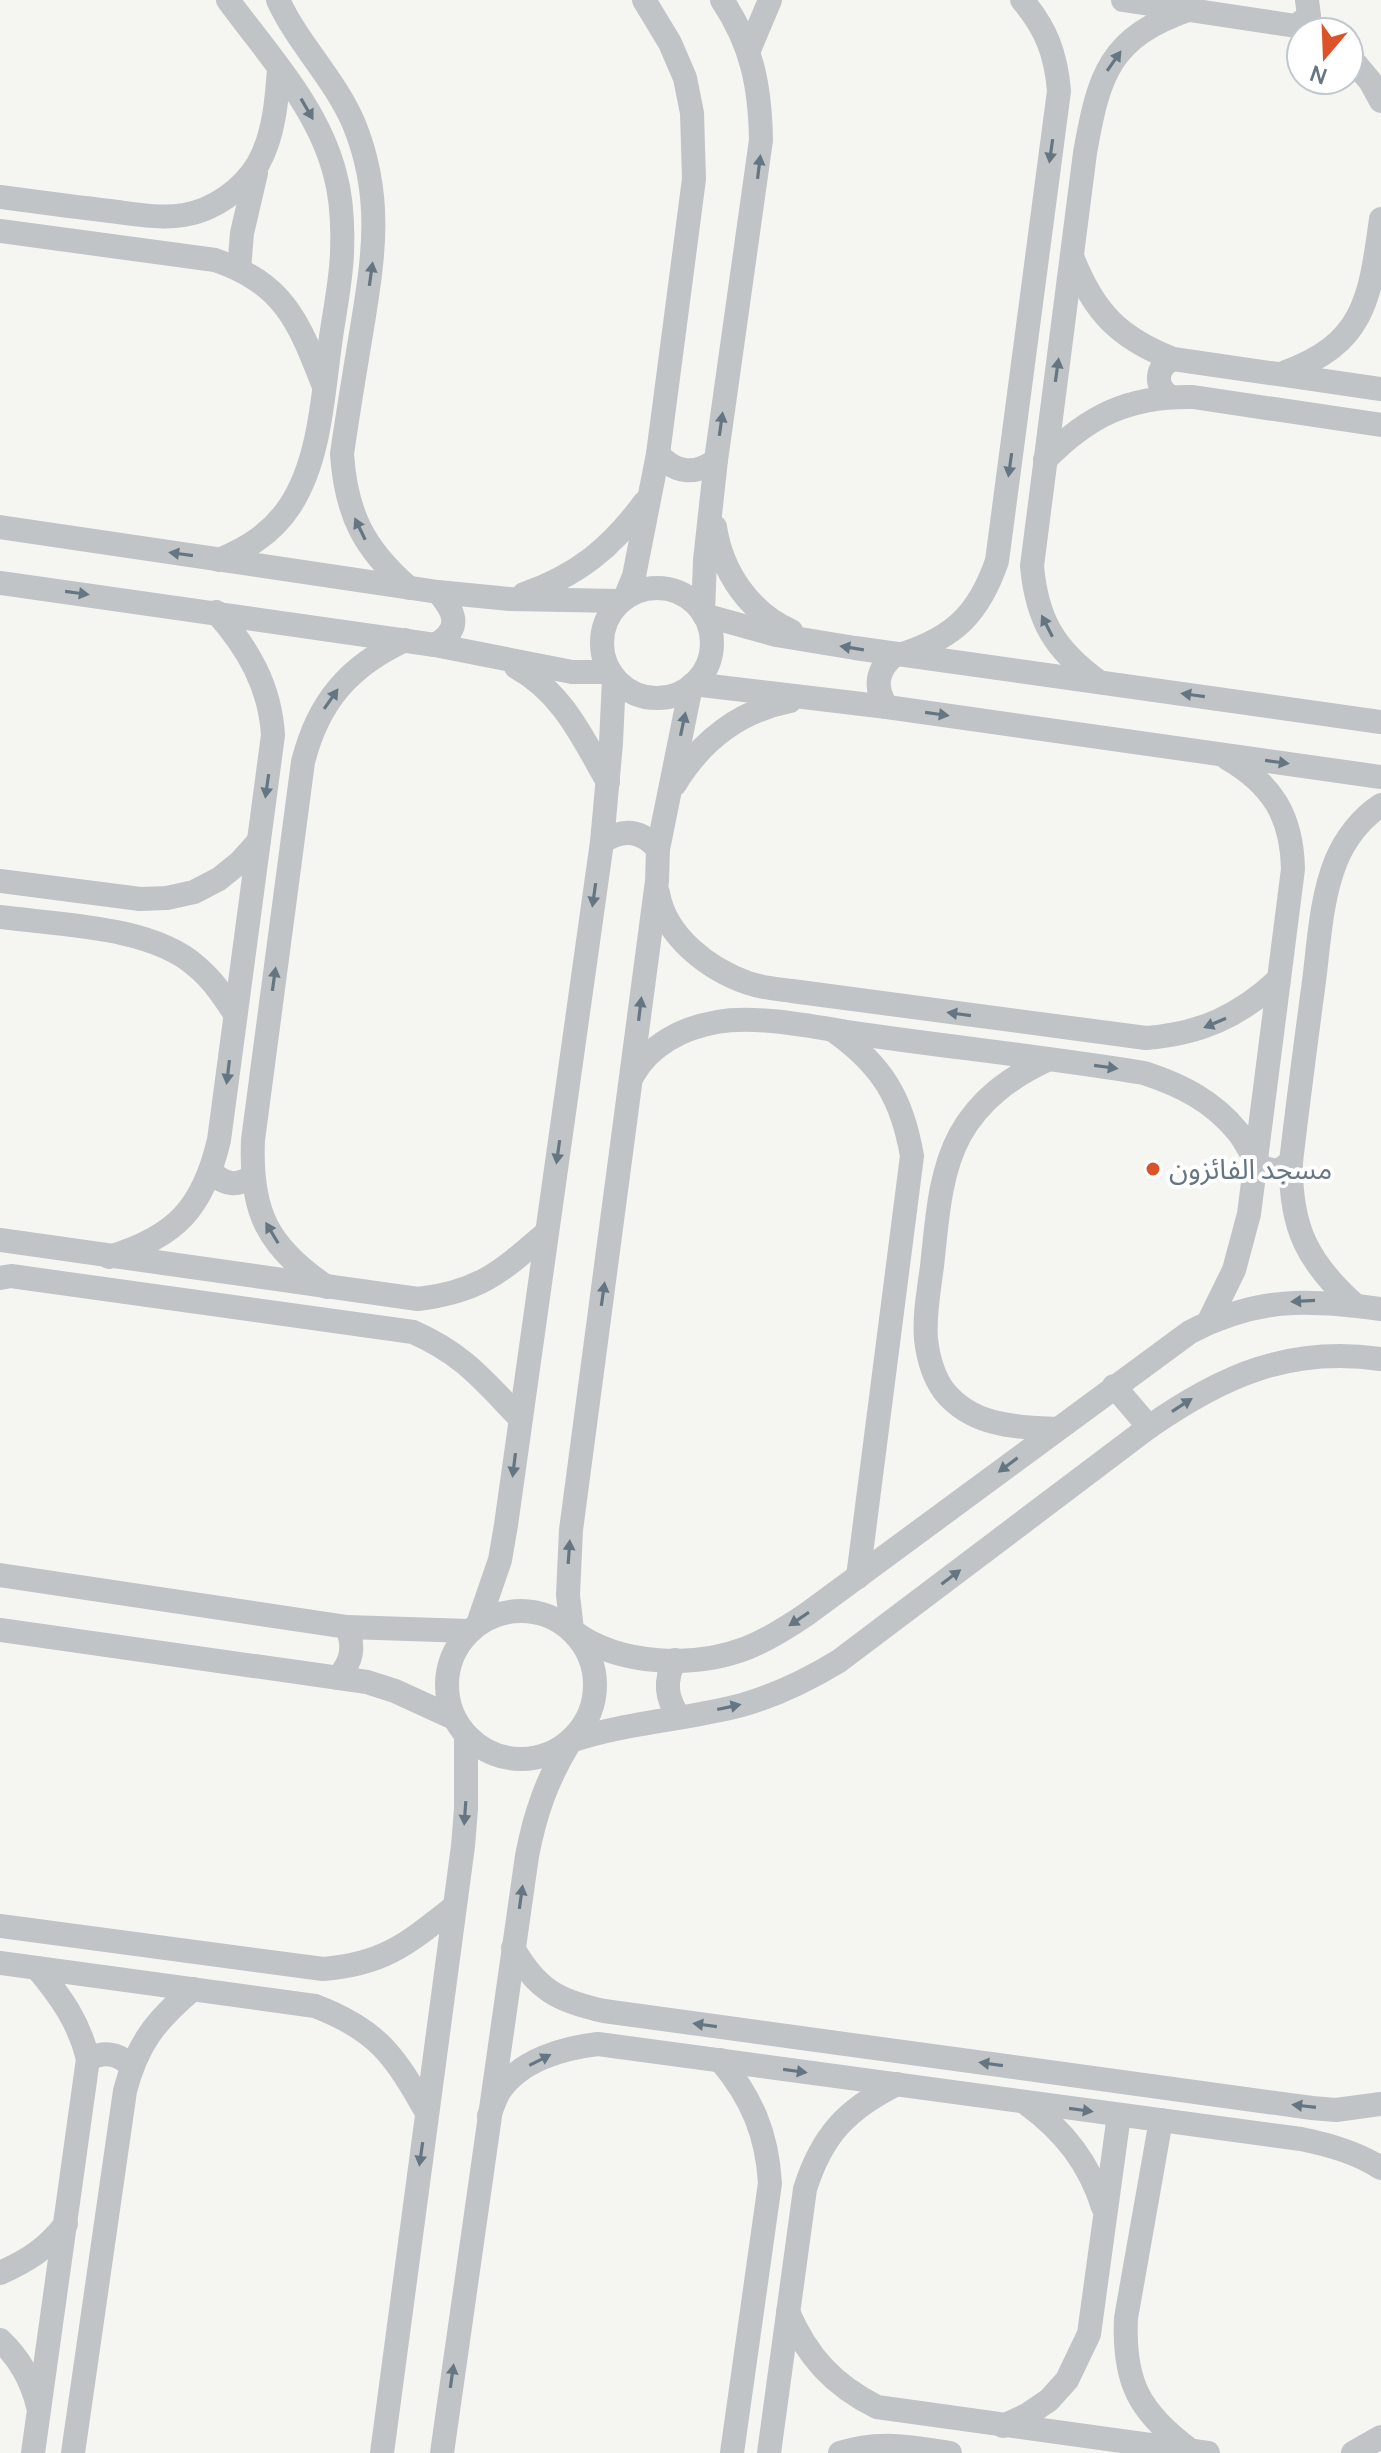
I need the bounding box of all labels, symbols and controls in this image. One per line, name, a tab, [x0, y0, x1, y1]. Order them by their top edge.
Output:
north arrow	[1285, 16, 1365, 96]
one-way arrow	[1106, 51, 1121, 72]
text: N	[1306, 58, 1331, 92]
one-way arrow	[300, 97, 314, 120]
one-way arrow	[1045, 139, 1058, 164]
one-way arrow	[752, 154, 765, 179]
one-way arrow	[365, 261, 378, 286]
one-way arrow	[1051, 357, 1064, 382]
one-way arrow	[715, 412, 728, 437]
one-way arrow	[1003, 453, 1016, 478]
one-way arrow	[353, 517, 366, 540]
one-way arrow	[169, 547, 194, 560]
one-way arrow	[65, 587, 90, 600]
one-way arrow	[1041, 614, 1054, 637]
one-way arrow	[839, 641, 864, 654]
one-way arrow	[323, 688, 338, 709]
one-way arrow	[1180, 688, 1205, 701]
one-way arrow	[925, 708, 950, 721]
one-way arrow	[677, 712, 690, 737]
one-way arrow	[1265, 756, 1290, 769]
one-way arrow	[260, 774, 273, 799]
one-way arrow	[587, 882, 600, 907]
one-way arrow	[268, 966, 281, 991]
one-way arrow	[634, 996, 647, 1021]
one-way arrow	[946, 1007, 971, 1020]
one-way arrow	[1203, 1016, 1227, 1029]
one-way arrow	[221, 1060, 234, 1085]
one-way arrow	[1094, 1061, 1119, 1074]
one-way arrow	[551, 1140, 564, 1165]
place label: مسجد الفائزون	[1169, 1149, 1332, 1187]
marker: مسجد الفائزون	[1144, 1160, 1162, 1178]
one-way arrow	[265, 1222, 279, 1244]
one-way arrow	[596, 1281, 609, 1306]
one-way arrow	[1290, 1295, 1316, 1308]
one-way arrow	[1171, 1397, 1192, 1412]
one-way arrow	[507, 1453, 520, 1478]
one-way arrow	[998, 1456, 1018, 1472]
one-way arrow	[563, 1539, 576, 1564]
one-way arrow	[941, 1569, 961, 1585]
one-way arrow	[789, 1612, 810, 1627]
one-way arrow	[717, 1700, 742, 1713]
one-way arrow	[459, 1801, 472, 1826]
one-way arrow	[515, 1884, 528, 1909]
one-way arrow	[692, 2018, 717, 2031]
one-way arrow	[528, 2054, 551, 2067]
one-way arrow	[978, 2057, 1003, 2070]
one-way arrow	[783, 2065, 808, 2078]
one-way arrow	[1291, 2100, 1316, 2113]
one-way arrow	[1068, 2104, 1093, 2117]
one-way arrow	[414, 2142, 427, 2167]
one-way arrow	[446, 2363, 459, 2388]

